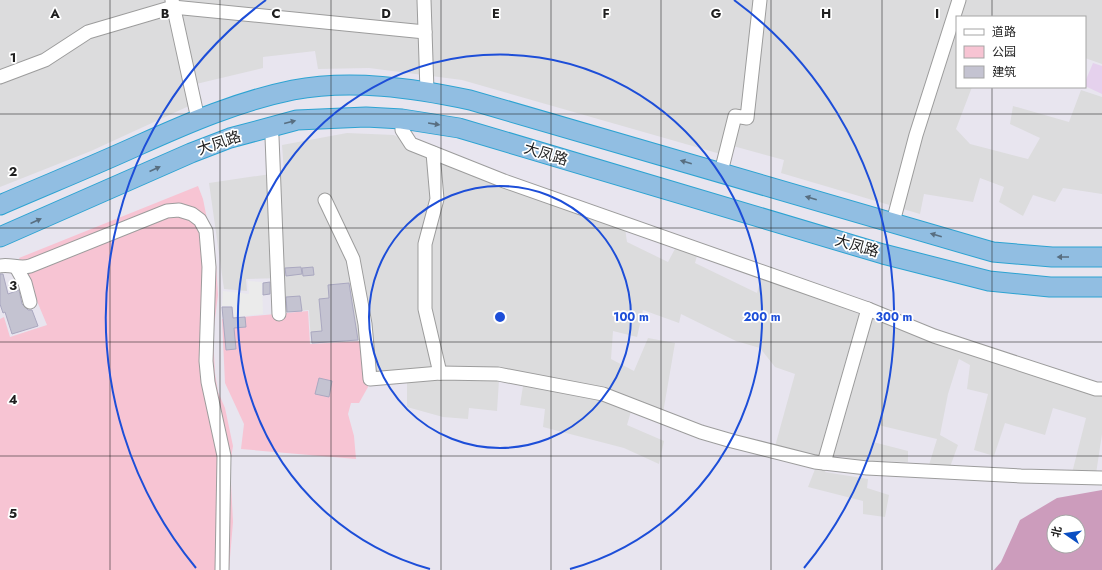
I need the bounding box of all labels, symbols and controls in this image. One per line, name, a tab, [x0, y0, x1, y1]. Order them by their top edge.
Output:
text: A	[49, 4, 60, 23]
text: B	[161, 4, 170, 23]
text: C	[271, 4, 281, 23]
text: D	[381, 4, 391, 23]
text: E	[492, 4, 500, 23]
text: F	[602, 4, 610, 23]
text: G	[711, 4, 722, 23]
text: H	[821, 4, 831, 23]
text: I	[935, 4, 939, 23]
legend	[956, 16, 1086, 88]
text: 道路	[992, 23, 1016, 41]
text: 公园	[992, 43, 1016, 61]
text: 1	[10, 48, 16, 67]
text: 建筑	[992, 63, 1016, 81]
one-way arrow	[284, 118, 297, 124]
one-way arrow	[428, 121, 440, 127]
street label: 大凤路	[194, 125, 244, 161]
street label: 大凤路	[521, 137, 571, 171]
one-way arrow	[680, 159, 692, 165]
text: 2	[9, 162, 17, 181]
one-way arrow	[149, 166, 160, 172]
one-way arrow	[805, 195, 817, 201]
one-way arrow	[30, 218, 41, 224]
street label: 大凤路	[832, 229, 882, 263]
one-way arrow	[929, 232, 941, 238]
one-way arrow	[1056, 254, 1069, 260]
text: 3	[9, 276, 17, 295]
text: 100 m	[613, 308, 649, 326]
text: 200 m	[743, 308, 781, 326]
text: 300 m	[876, 308, 913, 326]
centre of rings	[493, 310, 507, 324]
text: 4	[8, 390, 18, 409]
text: 5	[9, 504, 17, 523]
north arrow	[1046, 514, 1086, 554]
text: 北	[1047, 525, 1065, 539]

